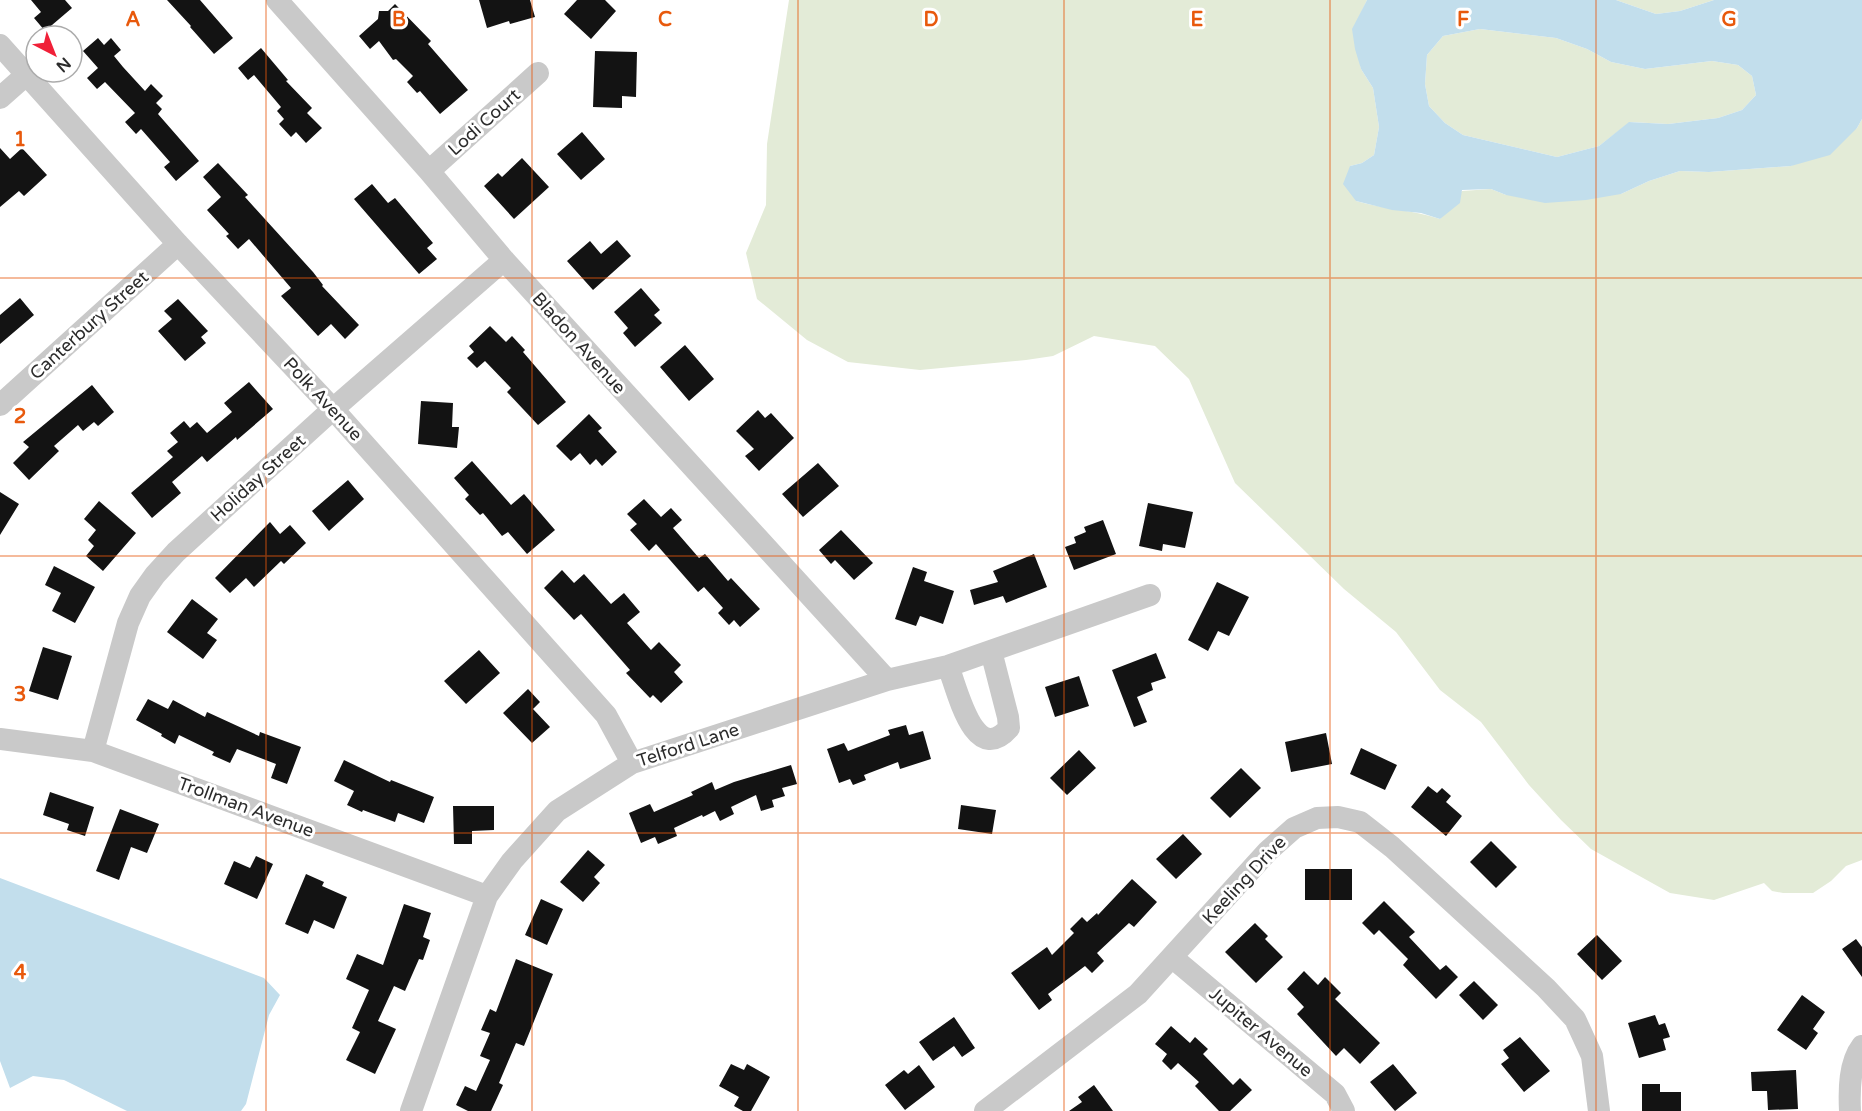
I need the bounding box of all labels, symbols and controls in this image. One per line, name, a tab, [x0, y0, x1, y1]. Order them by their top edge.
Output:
text: A	[126, 8, 141, 32]
text: B	[392, 8, 406, 32]
text: C	[658, 8, 672, 32]
text: D	[923, 8, 939, 32]
text: E	[1191, 8, 1204, 32]
text: F	[1457, 8, 1469, 32]
text: G	[1721, 8, 1737, 32]
north arrow	[24, 24, 84, 84]
text: N	[52, 53, 75, 76]
street label: Lodi Court	[443, 84, 525, 160]
text: 1	[14, 128, 26, 152]
street label: Canterbury Street	[25, 266, 153, 384]
street label: Bladon Avenue	[528, 288, 630, 398]
street label: Polk Avenue	[279, 353, 367, 445]
text: 2	[14, 405, 26, 429]
street label: Holiday Street	[206, 429, 310, 526]
text: 3	[14, 683, 26, 707]
street label: Telford Lane	[634, 718, 742, 772]
street label: Trollman Avenue	[175, 772, 317, 842]
street label: Keeling Drive	[1198, 831, 1290, 929]
text: 4	[14, 961, 27, 985]
street label: Jupiter Avenue	[1205, 982, 1317, 1082]

